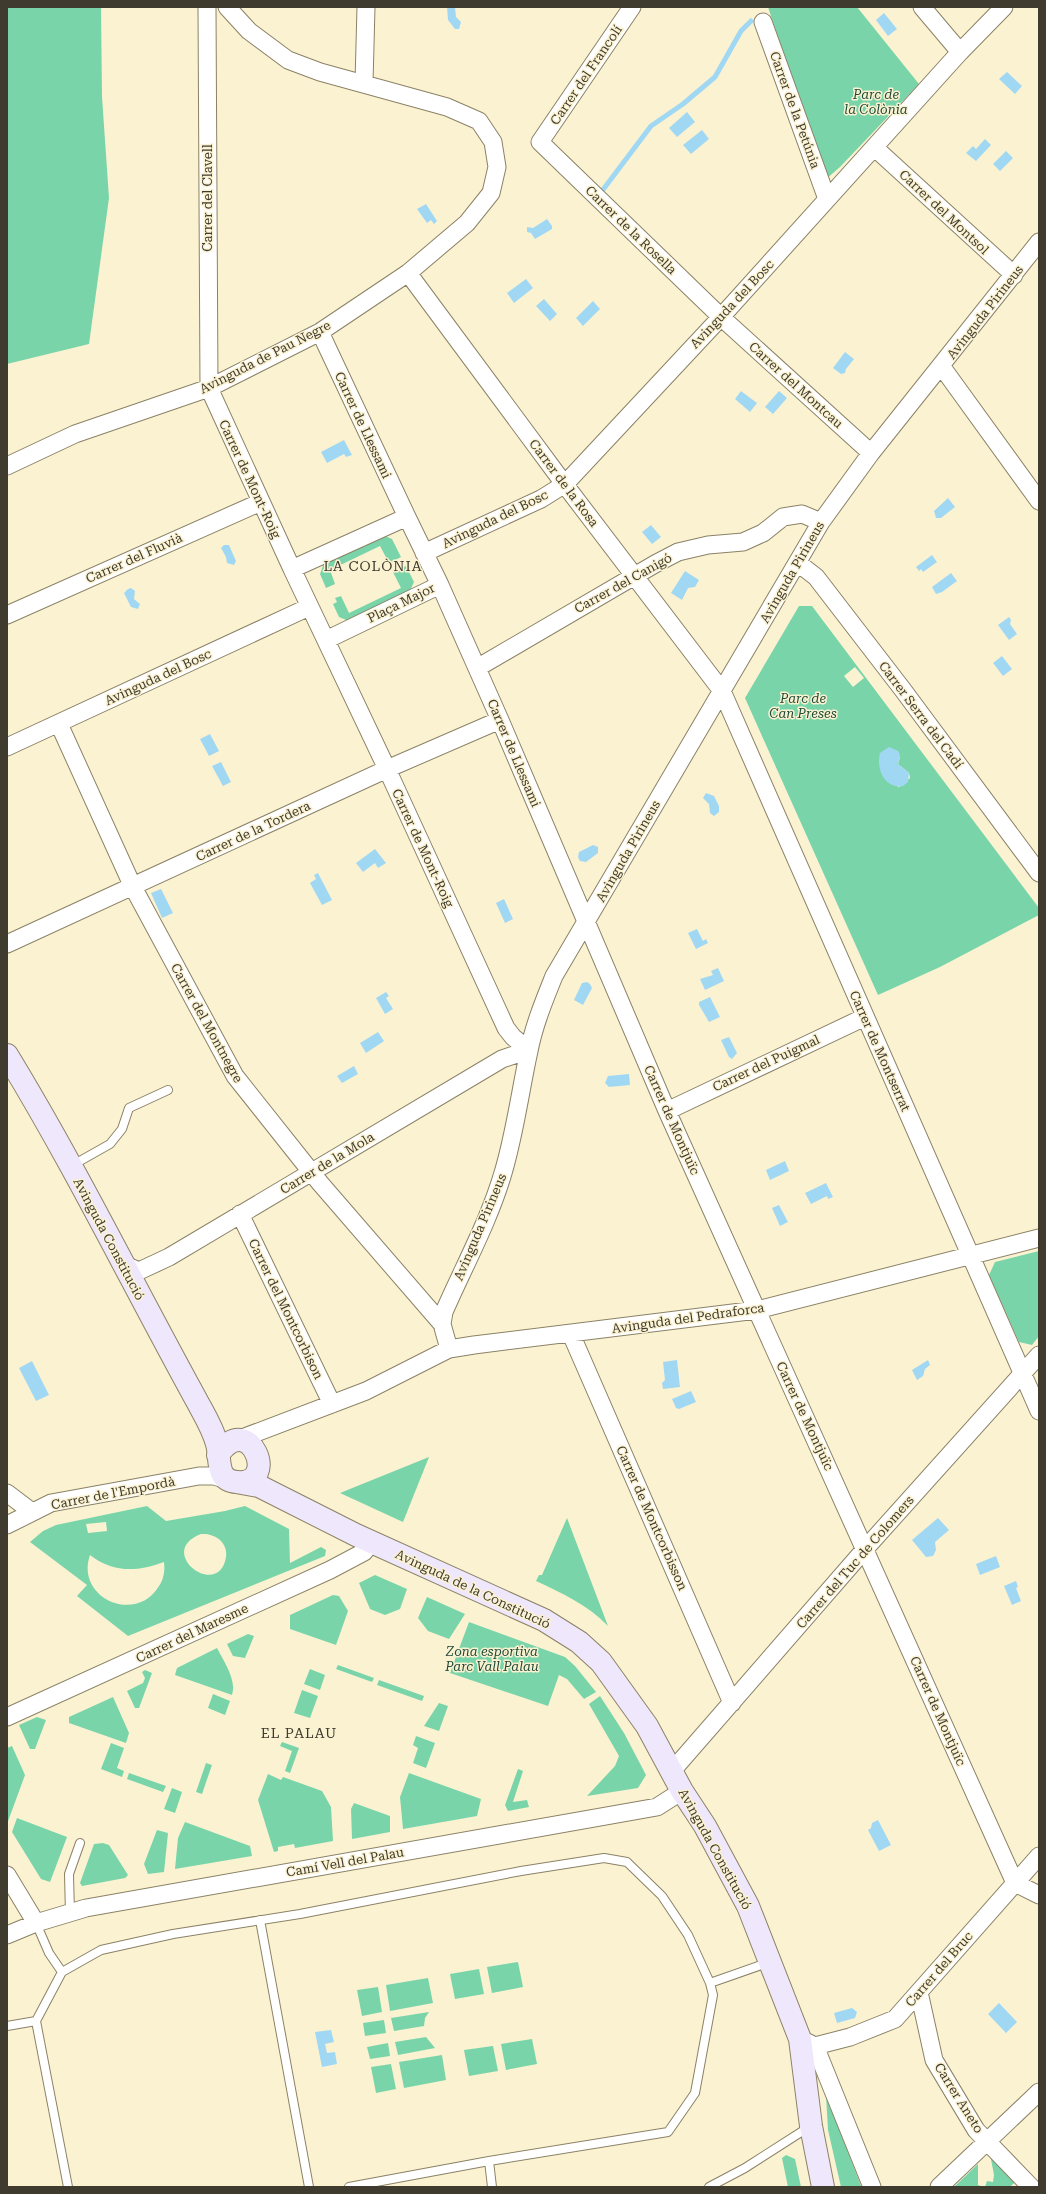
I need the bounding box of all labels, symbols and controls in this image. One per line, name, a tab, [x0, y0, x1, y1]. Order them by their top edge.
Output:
street label: Carrer del Francolí	[547, 22, 625, 128]
street label: Carrer de la Petúnia	[767, 49, 823, 171]
park label: Parc de la Colònia	[844, 87, 908, 117]
street label: Carrer del Clavell	[200, 144, 215, 252]
street label: Carrer del Montsol	[896, 167, 992, 257]
street label: Carrer de la Rosella	[582, 183, 680, 277]
street label: Avinguda del Bosc	[687, 257, 777, 351]
street label: Avinguda Pirineus	[944, 262, 1026, 362]
street label: Avinguda de Pau Negre	[197, 317, 333, 397]
street label: Carrer del Montcau	[746, 339, 846, 431]
street label: Carrer de Llessami	[332, 369, 394, 481]
street label: Carrer de Mont-Roig	[216, 417, 284, 541]
street label: Carrer de la Rosa	[526, 436, 602, 530]
street label: Avinguda del Bosc	[440, 487, 550, 551]
street label: Avinguda Pirineus	[757, 519, 827, 625]
street label: Carrer del Fluvià	[83, 530, 185, 586]
street label: Carrer del Canigó	[572, 550, 674, 616]
district label: LA COLÒNIA	[323, 558, 423, 574]
street label: Plaça Major	[365, 580, 438, 626]
street label: Avinguda del Bosc	[102, 646, 214, 708]
street label: Carrer Serra del Cadí	[876, 658, 966, 772]
park label: Parc de Can Preses	[769, 691, 837, 721]
street label: Carrer de Llessami	[484, 697, 544, 809]
street label: Carrer de Mont-Roig	[389, 786, 457, 910]
street label: Carrer de la Tordera	[193, 798, 313, 864]
street label: Avinguda Pirineus	[593, 798, 663, 904]
street label: Carrer del Montnegre	[168, 961, 246, 1085]
street label: Carrer de Montserrat	[847, 988, 913, 1114]
street label: Carrer del Puigmal	[710, 1032, 822, 1094]
street label: Carrer de Montjuïc	[641, 1063, 703, 1177]
street label: Carrer de la Mola	[277, 1129, 377, 1197]
street label: Avinguda Pirineus	[451, 1171, 509, 1283]
street label: Avinguda Constitució	[70, 1175, 148, 1303]
street label: Carrer del Montcorbison	[245, 1236, 327, 1382]
street label: Avinguda del Pedraforca	[611, 1300, 765, 1336]
street label: Carrer de Montjuïc	[773, 1359, 837, 1473]
street label: Carrer de Montcorbisson	[613, 1443, 691, 1593]
street label: Carrer de l'Empordà	[50, 1474, 176, 1512]
street label: Carrer del Tuc de Colomers	[793, 1492, 917, 1632]
street label: Avinguda de la Constitució	[393, 1546, 553, 1632]
street label: Carrer del Maresme	[133, 1600, 251, 1666]
park label: Zona esportiva Parc Vall Palau	[444, 1644, 539, 1674]
street label: Carrer de Montjuïc	[907, 1654, 969, 1768]
district label: EL PALAU	[261, 1725, 337, 1741]
street label: Avinguda Constitució	[675, 1786, 755, 1912]
street label: Camí Vell del Palau	[285, 1844, 405, 1880]
street label: Carrer del Bruc	[902, 1928, 976, 2010]
street label: Carrer Aneto	[931, 2060, 987, 2136]

